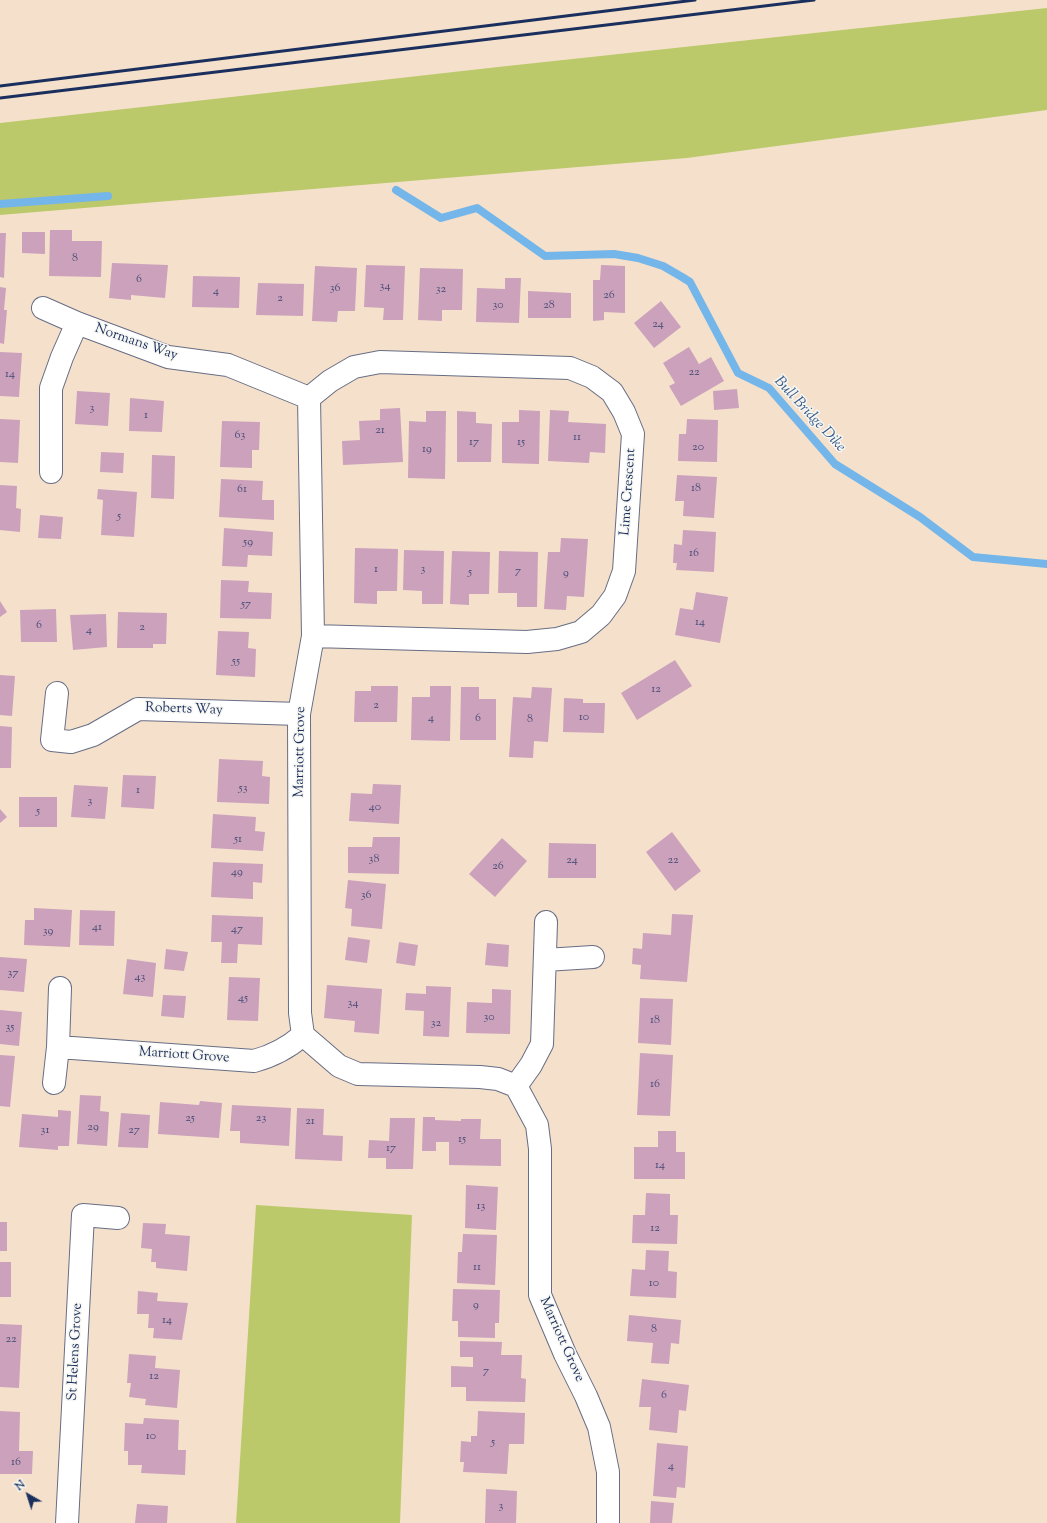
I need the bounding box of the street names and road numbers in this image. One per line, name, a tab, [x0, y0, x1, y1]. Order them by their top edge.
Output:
street label: Normans Way	[92, 321, 180, 365]
street label: Lime Crescent	[618, 448, 640, 536]
street label: Roberts Way	[145, 700, 223, 720]
street label: Marriott Grove	[292, 706, 310, 798]
street label: Marriott Grove	[138, 1044, 230, 1068]
street label: Marriott Grove	[535, 1295, 587, 1385]
street label: St Helens Grove	[65, 1303, 87, 1401]

